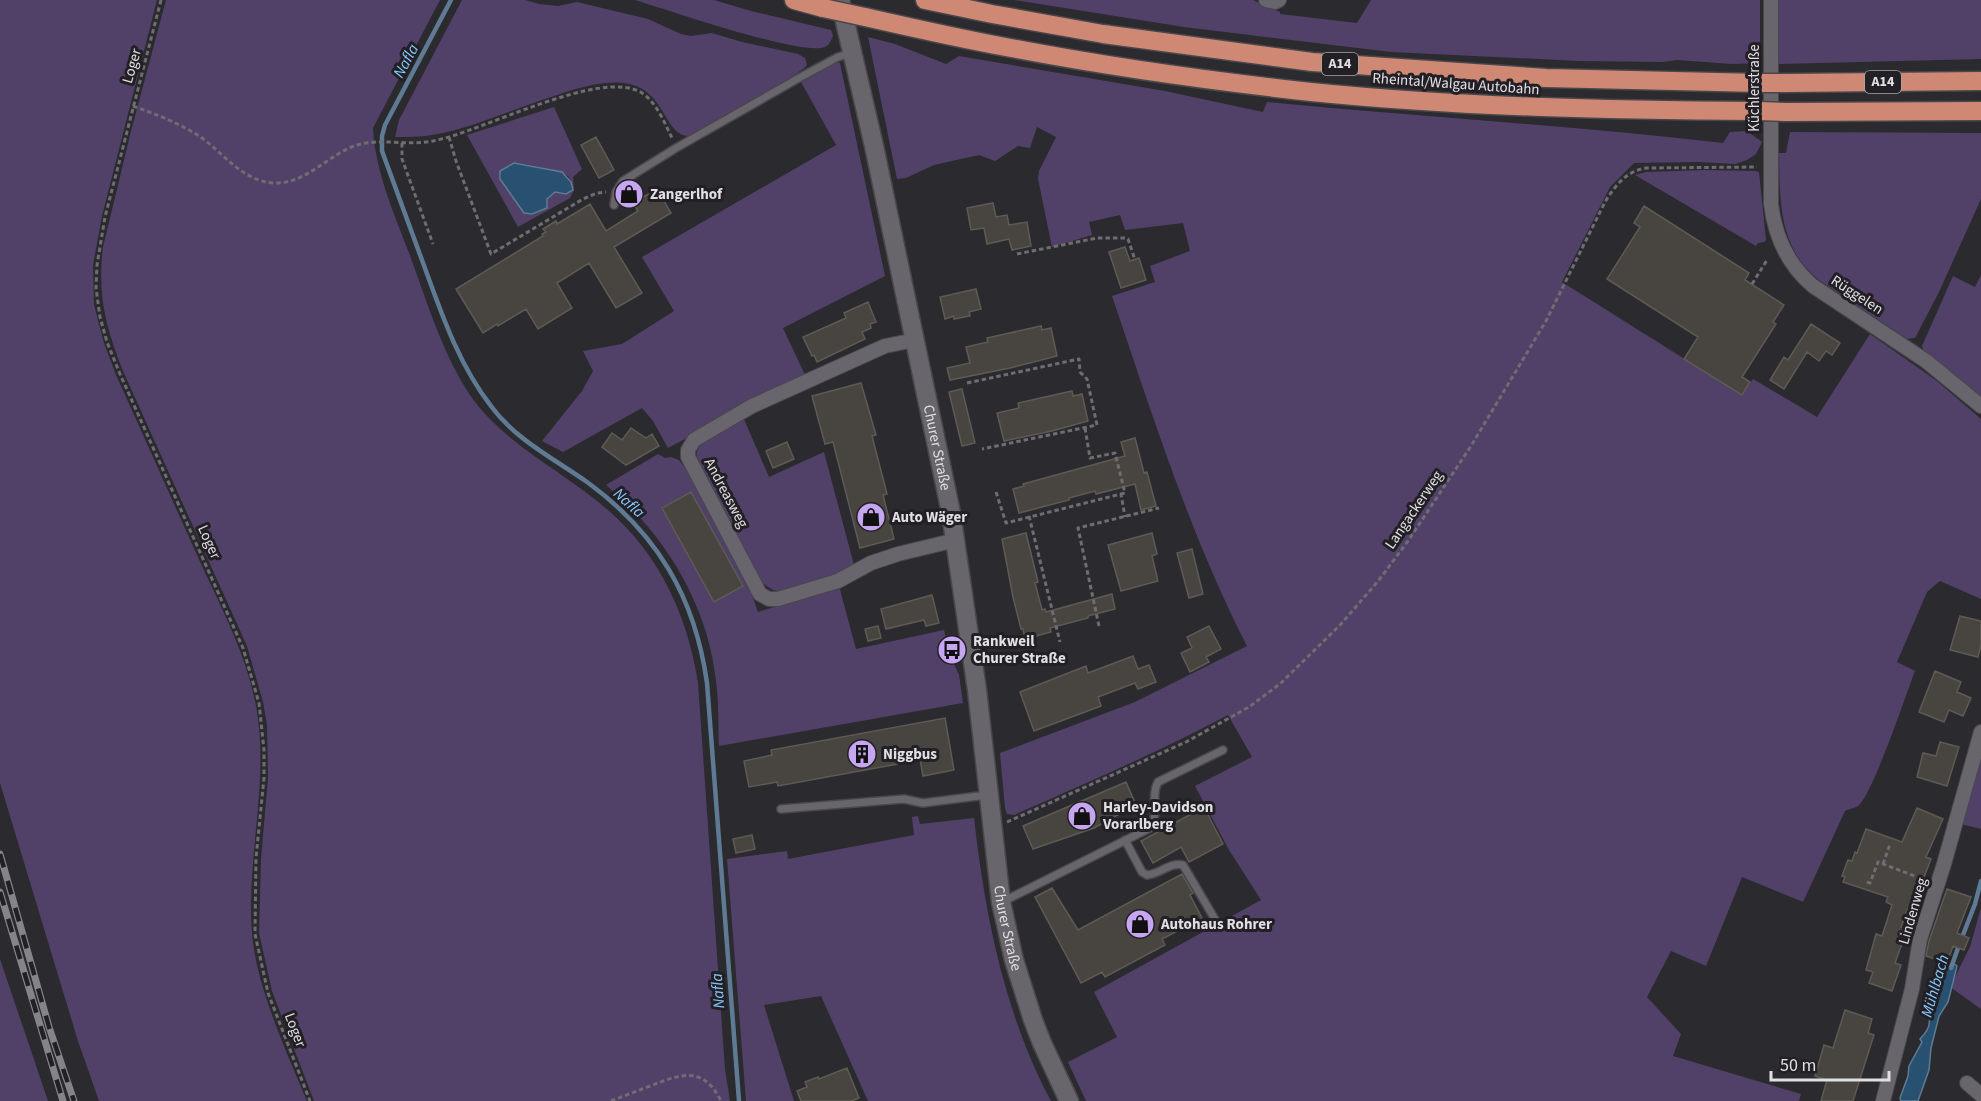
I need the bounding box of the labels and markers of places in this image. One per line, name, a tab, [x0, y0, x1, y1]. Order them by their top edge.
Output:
shop icon: Zangerlhof	[613, 178, 645, 210]
place label: Zangerlhof	[650, 184, 723, 205]
shop icon: Auto Wäger	[855, 501, 887, 533]
place label: Auto Wäger	[891, 507, 967, 528]
place label: Rankweil Churer Straße	[973, 631, 1066, 669]
bus stop icon: Rankweil Churer Straße	[936, 634, 968, 666]
building icon: Niggbus	[846, 738, 878, 770]
place label: Niggbus	[883, 744, 937, 765]
place label: Harley-Davidson Vorarlberg	[1102, 797, 1213, 835]
shop icon: Harley-Davidson Vorarlberg	[1066, 800, 1098, 832]
shop icon: Autohaus Rohrer	[1124, 908, 1156, 940]
place label: Autohaus Rohrer	[1160, 914, 1272, 935]

